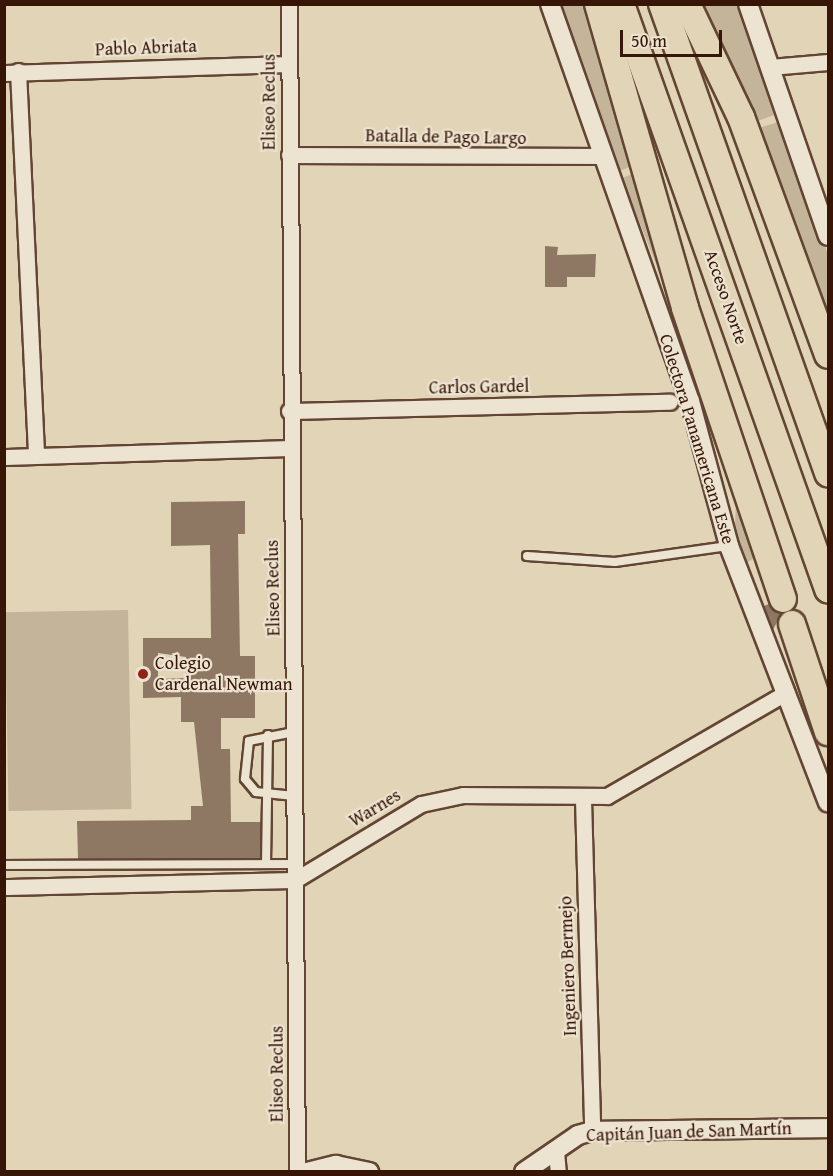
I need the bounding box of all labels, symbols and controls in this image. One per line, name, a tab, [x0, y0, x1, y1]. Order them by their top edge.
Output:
scale bar	[623, 18, 725, 56]
text: 50 m	[631, 27, 667, 54]
street label: Pablo Abriata	[95, 35, 197, 61]
street label: Eliseo Reclus	[258, 54, 280, 150]
street label: Batalla de Pago Largo	[365, 125, 527, 149]
street label: Acceso Norte	[700, 247, 752, 347]
street label: Colectora Panamericana Este	[655, 331, 739, 547]
street label: Carlos Gardel	[429, 375, 529, 399]
street label: Eliseo Reclus	[261, 540, 285, 636]
place label: Colegio Cardenal Newman	[155, 653, 293, 696]
marker: Colegio Cardenal Newman	[136, 667, 150, 681]
street label: Warnes	[345, 784, 405, 832]
street label: Ingeniero Bermejo	[555, 896, 581, 1036]
street label: Eliseo Reclus	[266, 1026, 288, 1122]
street label: Capitán Juan de San Martín	[586, 1118, 792, 1146]

